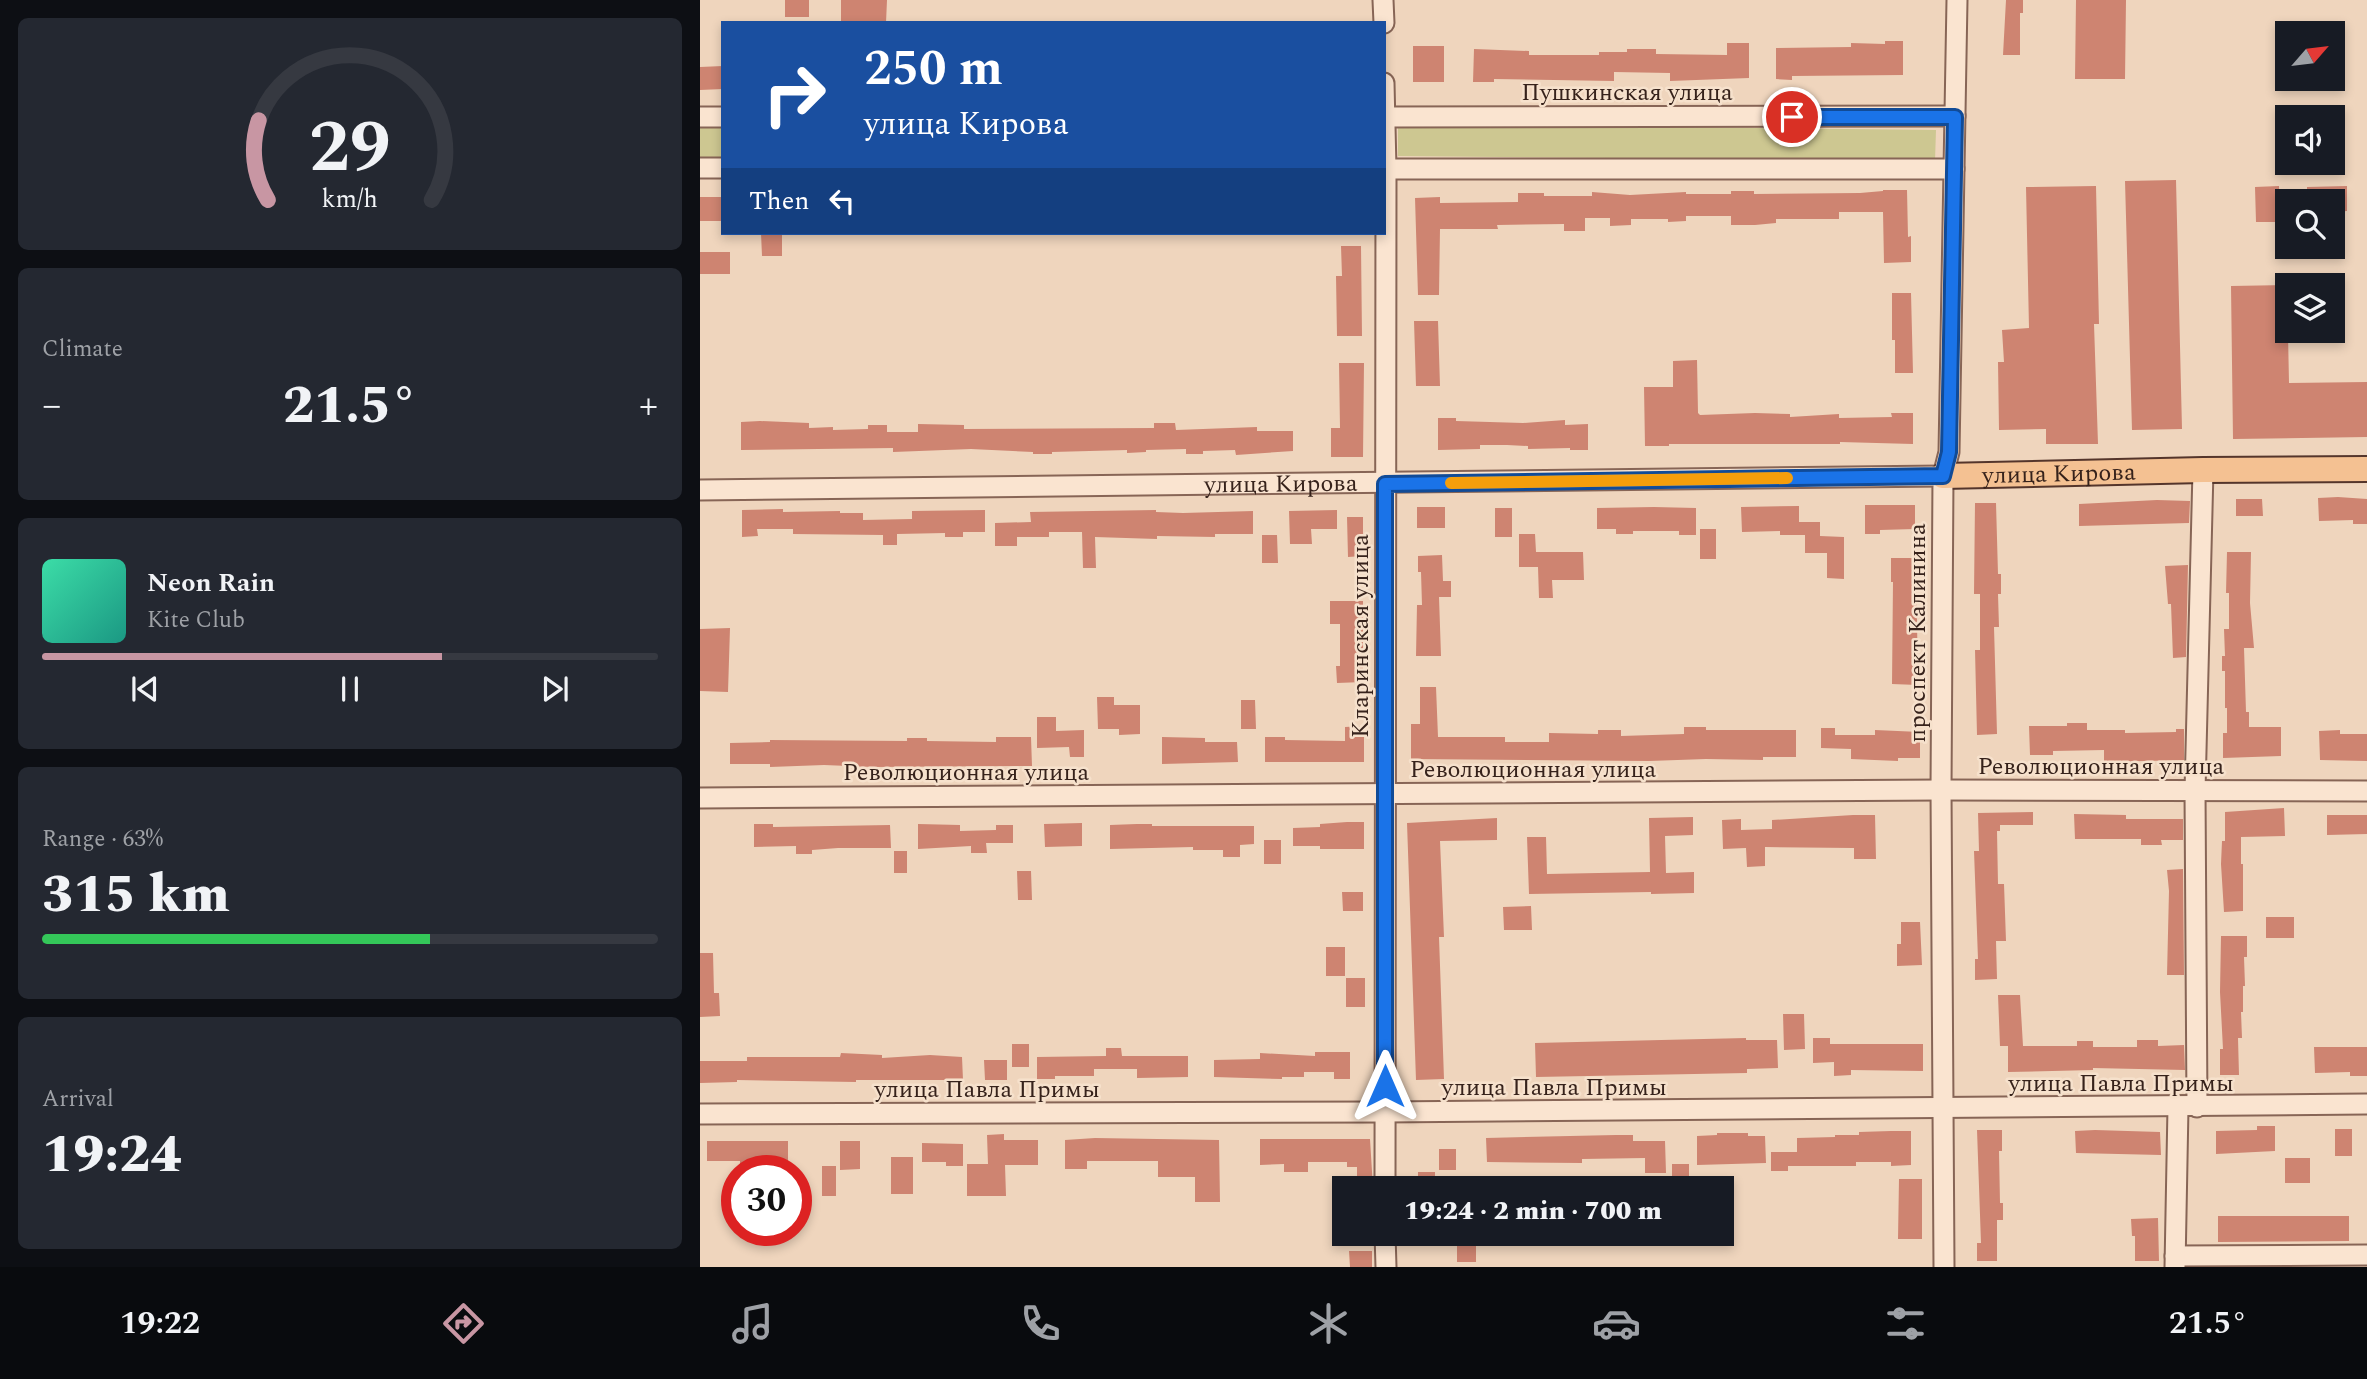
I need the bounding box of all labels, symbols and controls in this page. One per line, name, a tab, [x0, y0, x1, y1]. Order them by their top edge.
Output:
north arrow	[2275, 21, 2345, 91]
map controls	[2275, 21, 2345, 343]
text: 250 m	[864, 32, 1003, 107]
icon: right	[749, 49, 840, 140]
street label: Пушкинская улица	[1521, 75, 1733, 111]
pin	[1762, 87, 1822, 147]
text: 29	[309, 93, 391, 204]
icon: arrive	[1773, 98, 1811, 136]
text: улица Кирова	[864, 100, 1069, 149]
button: sound	[2275, 105, 2345, 175]
text: km/h	[322, 181, 378, 219]
text: Then	[749, 181, 809, 221]
icon: left	[823, 182, 861, 220]
button: search	[2275, 189, 2345, 259]
button: layers	[2275, 273, 2345, 343]
text: Climate	[42, 332, 123, 367]
text: 21.5°	[283, 367, 417, 446]
text: −	[42, 377, 61, 435]
text: +	[639, 377, 658, 435]
street label: улица Кирова	[1981, 455, 2136, 494]
street label: улица Кирова	[1203, 466, 1358, 503]
street label: проспект Калинина	[1900, 523, 1936, 743]
street label: Кларинская улица	[1343, 534, 1379, 738]
text: Neon Rain	[147, 563, 275, 603]
text: Kite Club	[147, 603, 245, 638]
icon: previous	[126, 670, 164, 708]
icon: pause	[331, 670, 369, 708]
icon: next	[536, 670, 574, 708]
street label: Революционная улица	[1978, 749, 2225, 785]
street label: Революционная улица	[1410, 752, 1657, 788]
street label: Революционная улица	[843, 755, 1090, 791]
text: Range · 63%	[42, 822, 163, 857]
text: 315 km	[42, 856, 230, 935]
position arrow	[1348, 1049, 1422, 1123]
street label: улица Павла Примы	[2007, 1066, 2234, 1102]
street label: улица Павла Примы	[1440, 1070, 1667, 1106]
street label: улица Павла Примы	[873, 1072, 1100, 1108]
text: Arrival	[42, 1082, 114, 1117]
text: 19:24	[42, 1116, 181, 1195]
speed limit sign: 30	[721, 1155, 812, 1246]
text: 19:24 · 2 min · 700 m	[1404, 1191, 1662, 1231]
text: 19:22	[120, 1299, 200, 1348]
icon: directions	[439, 1299, 488, 1348]
icon: music	[728, 1299, 777, 1348]
icon: phone	[1016, 1299, 1065, 1348]
icon: climate	[1304, 1299, 1353, 1348]
icon: car	[1592, 1299, 1641, 1348]
icon: filters	[1881, 1299, 1930, 1348]
text: 21.5°	[2169, 1299, 2247, 1348]

